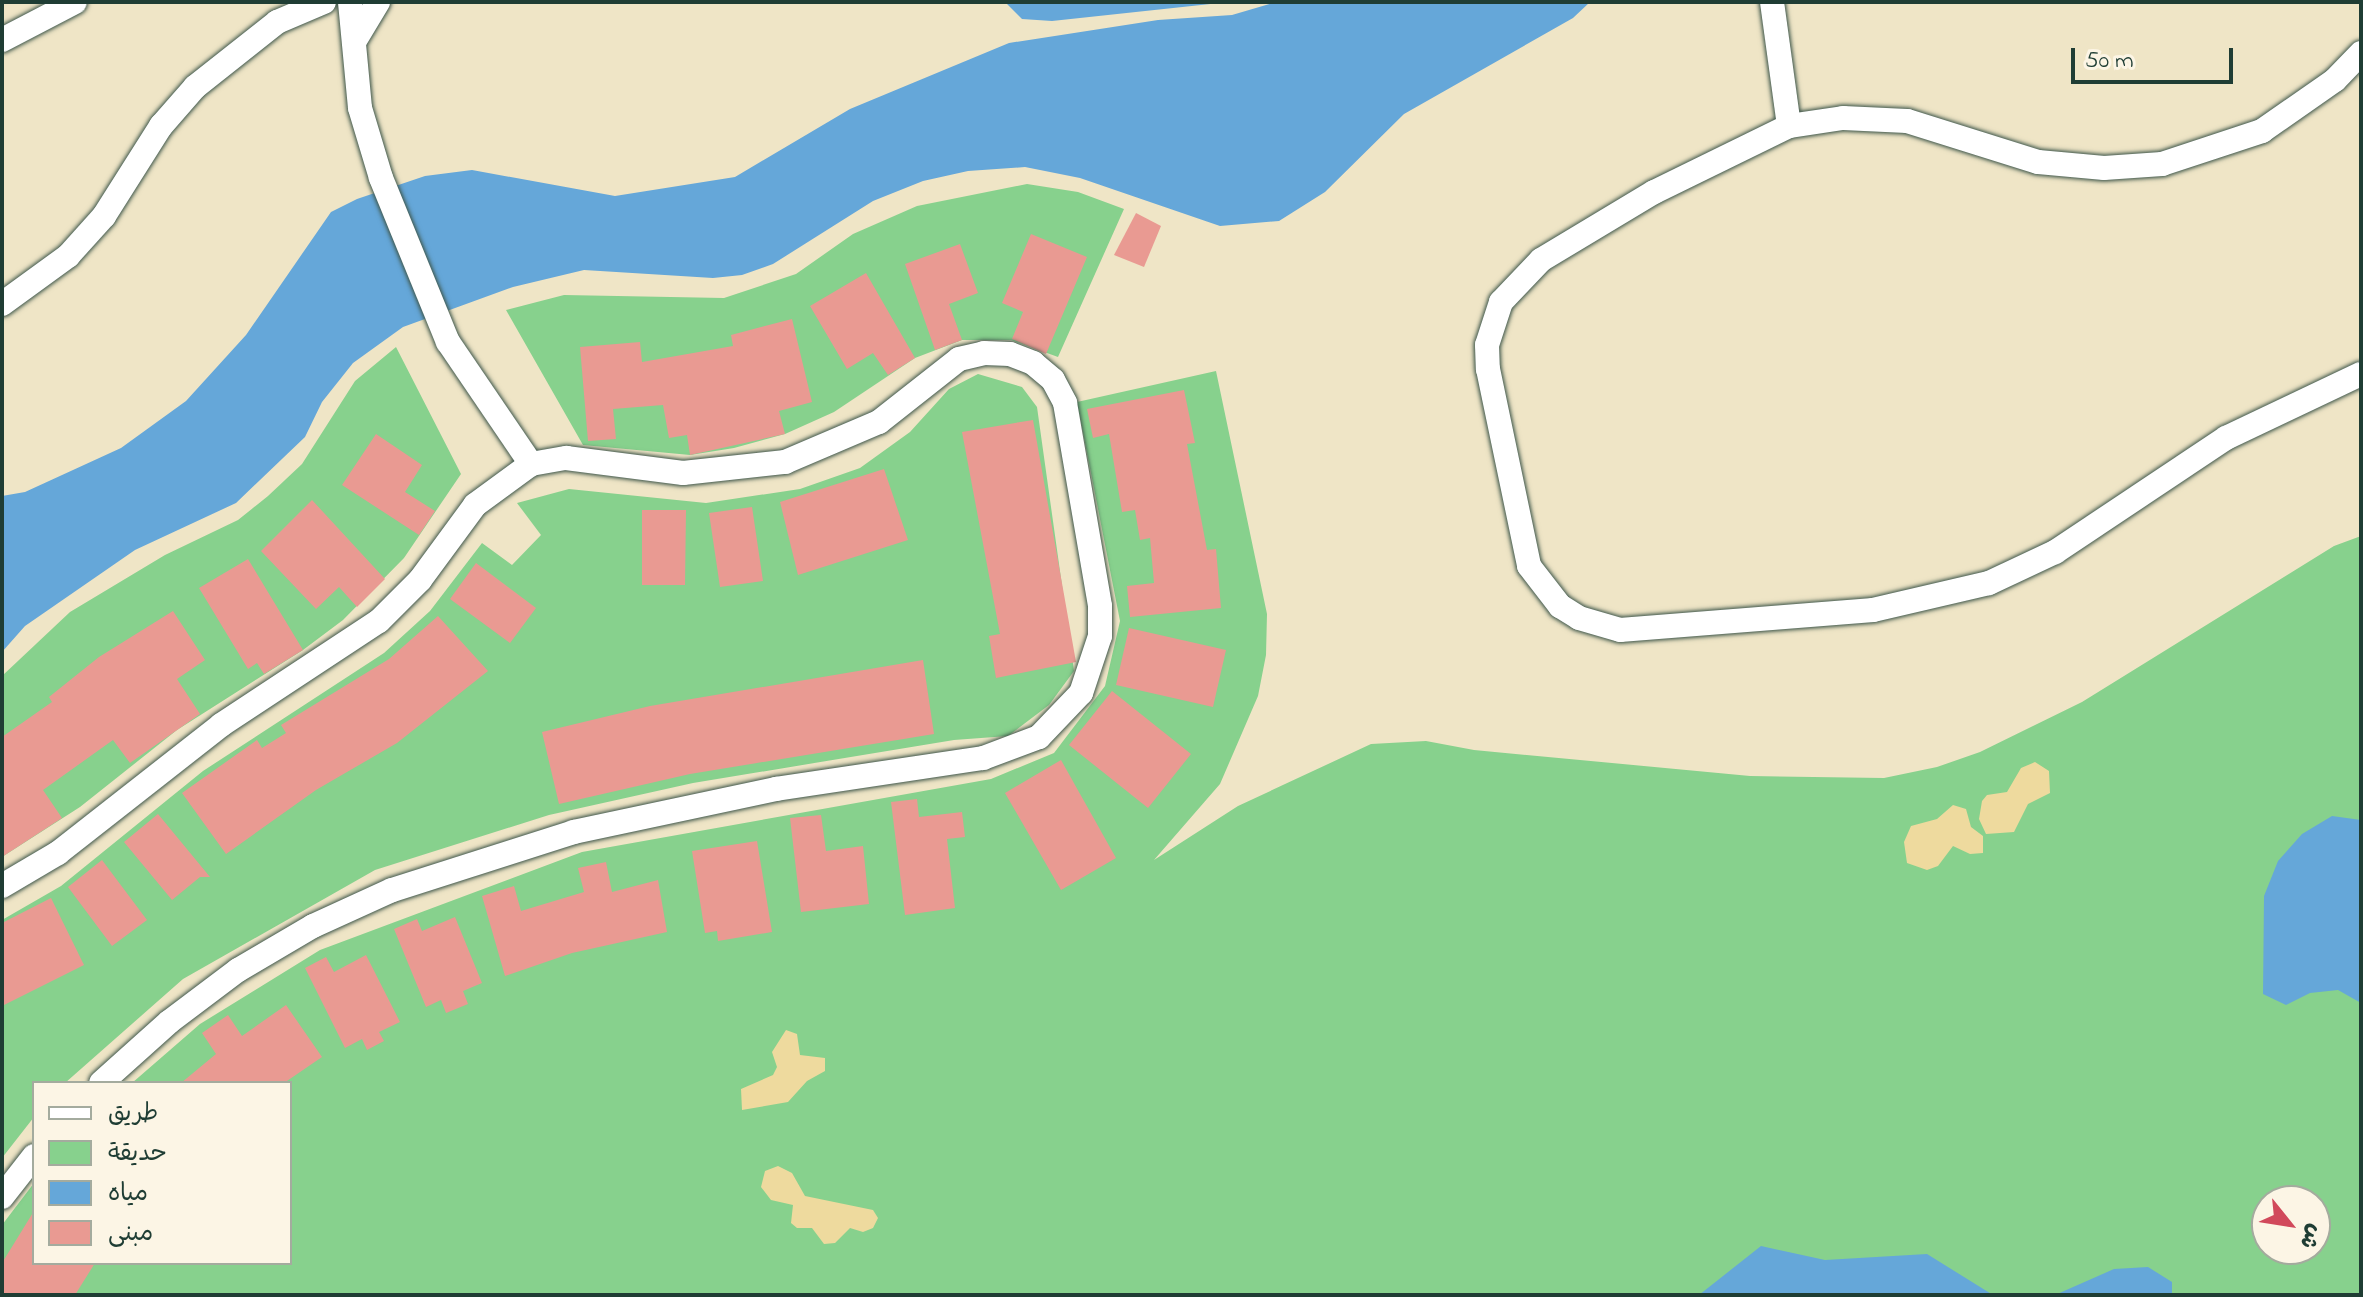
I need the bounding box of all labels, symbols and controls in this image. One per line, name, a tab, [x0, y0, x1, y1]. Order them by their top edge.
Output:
scale bar	[2075, 32, 2237, 82]
text: 50 m	[2085, 44, 2134, 79]
legend	[32, 1081, 292, 1265]
text: طريق	[108, 1097, 158, 1132]
text: حديقة	[108, 1137, 167, 1172]
text: مياه	[108, 1177, 148, 1212]
north arrow	[2251, 1185, 2331, 1265]
text: مبنى	[108, 1217, 153, 1252]
text: ش	[2290, 1218, 2330, 1254]

